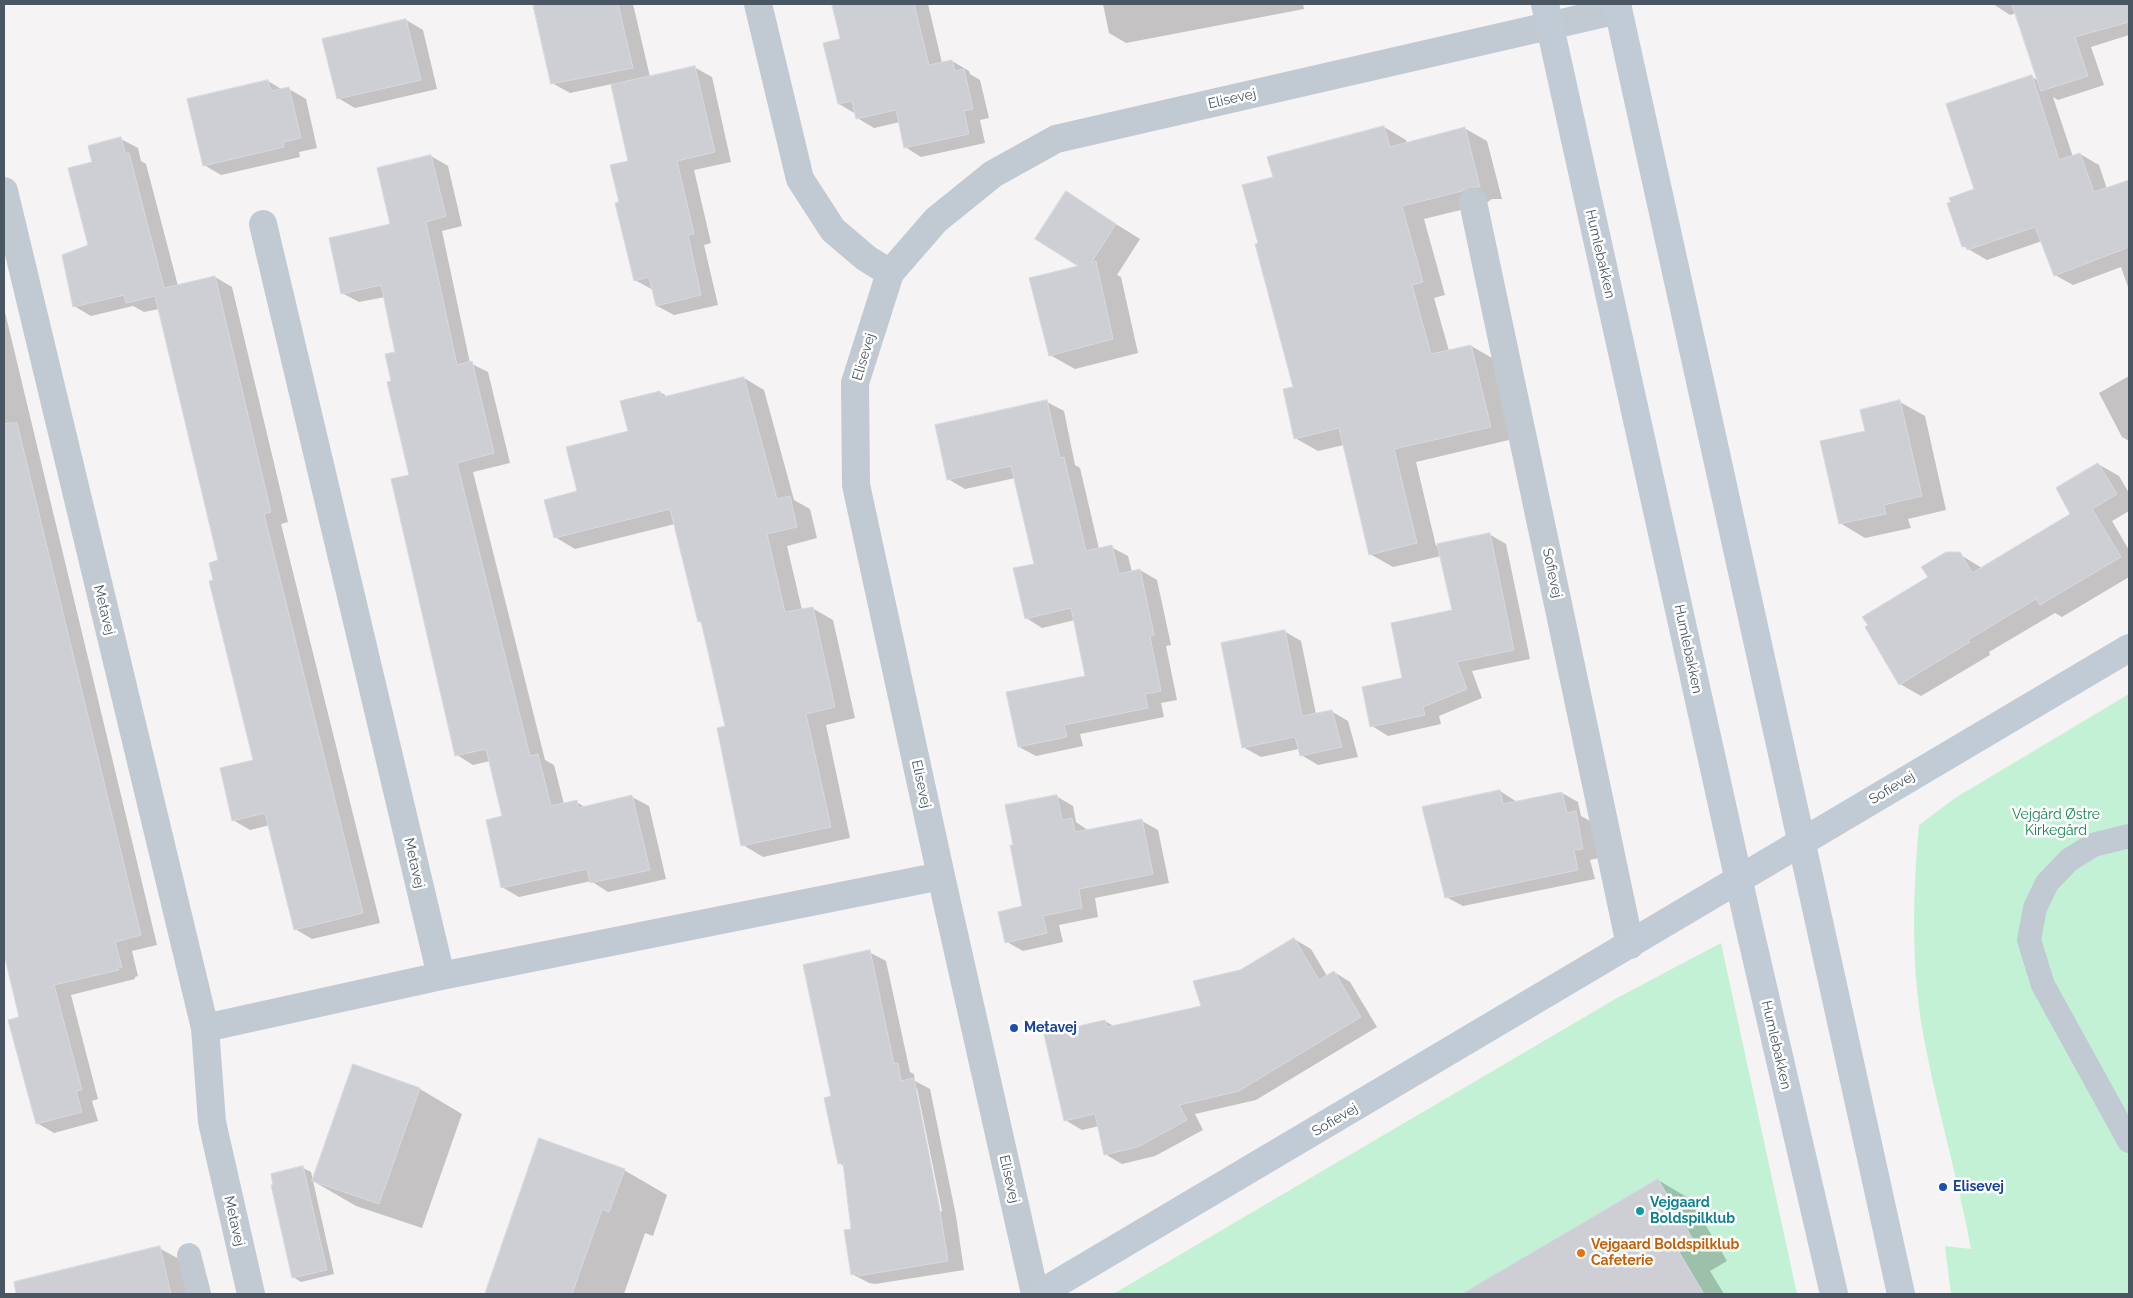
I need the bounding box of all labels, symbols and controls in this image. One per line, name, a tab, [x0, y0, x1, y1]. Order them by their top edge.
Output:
street label: Elisevej	[1206, 85, 1258, 113]
street label: Humlebakken	[1582, 208, 1618, 300]
street label: Elisevej	[849, 331, 879, 383]
street label: Sofievej	[1539, 547, 1565, 599]
street label: Metavej	[90, 583, 118, 637]
street label: Humlebakken	[1670, 603, 1706, 695]
street label: Elisevej	[908, 758, 934, 810]
street label: Sofievej	[1866, 768, 1918, 808]
park label: Vejgård Østre Kirkegård	[2012, 807, 2100, 840]
street label: Metavej	[400, 836, 428, 890]
street label: Humlebakken	[1758, 999, 1794, 1091]
place label: Metavej	[1024, 1020, 1077, 1036]
marker: Metavej	[1008, 1022, 1020, 1034]
street label: Sofievej	[1309, 1100, 1361, 1140]
street label: Elisevej	[995, 1153, 1023, 1205]
place label: Elisevej	[1953, 1179, 2004, 1195]
marker: Elisevej	[1937, 1181, 1949, 1193]
street label: Metavej	[220, 1194, 248, 1248]
place label: Vejgaard Boldspilklub	[1650, 1195, 1735, 1228]
marker: Vejgaard Boldspilklub	[1634, 1205, 1646, 1217]
place label: Vejgaard Boldspilklub Cafeterie	[1591, 1237, 1739, 1270]
marker: Vejgaard Boldspilklub Cafeterie	[1575, 1247, 1587, 1259]

